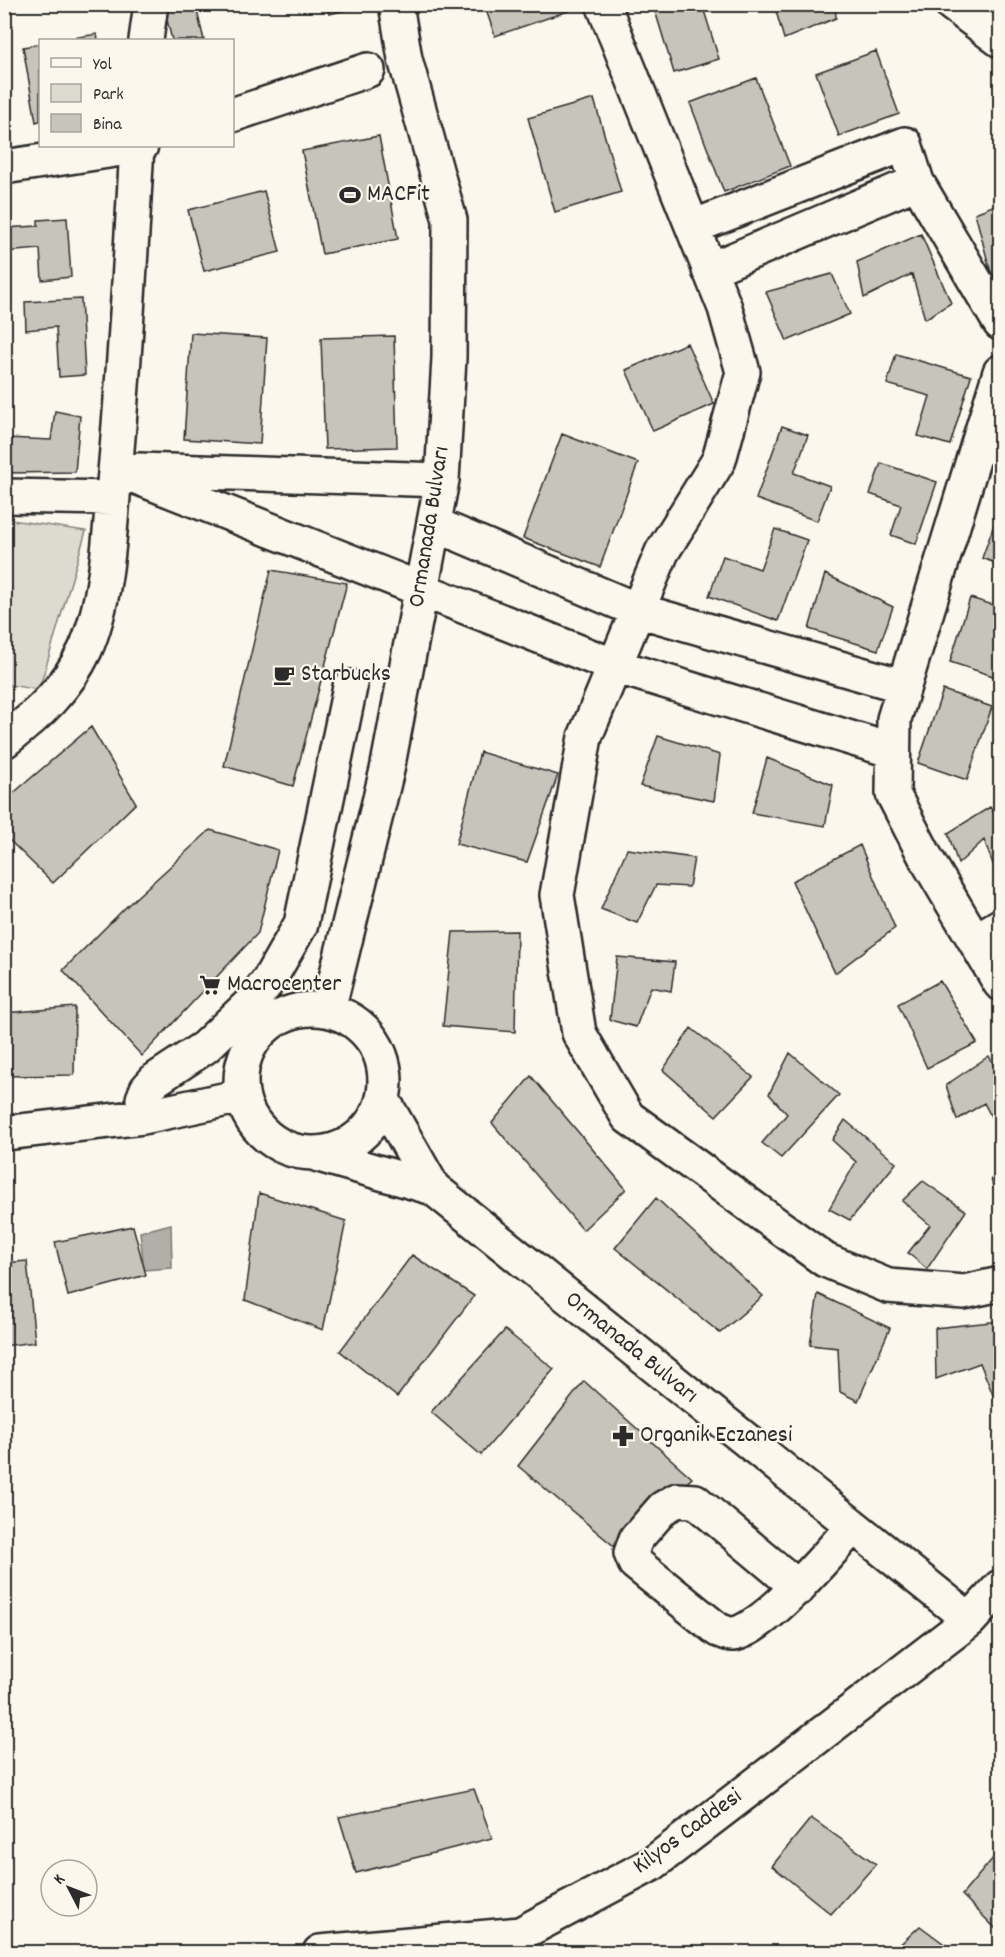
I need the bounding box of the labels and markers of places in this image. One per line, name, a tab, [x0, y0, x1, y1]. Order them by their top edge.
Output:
place label: MACFit	[367, 178, 430, 212]
sports icon: MACFit	[338, 183, 362, 207]
place label: Starbucks	[301, 658, 391, 692]
cafe icon: Starbucks	[272, 663, 296, 687]
place label: Macrocenter	[227, 968, 341, 1002]
supermarket icon: Macrocenter	[198, 973, 222, 997]
place label: Organik Eczanesi	[640, 1419, 792, 1453]
pharmacy icon: Organik Eczanesi	[611, 1424, 635, 1448]

